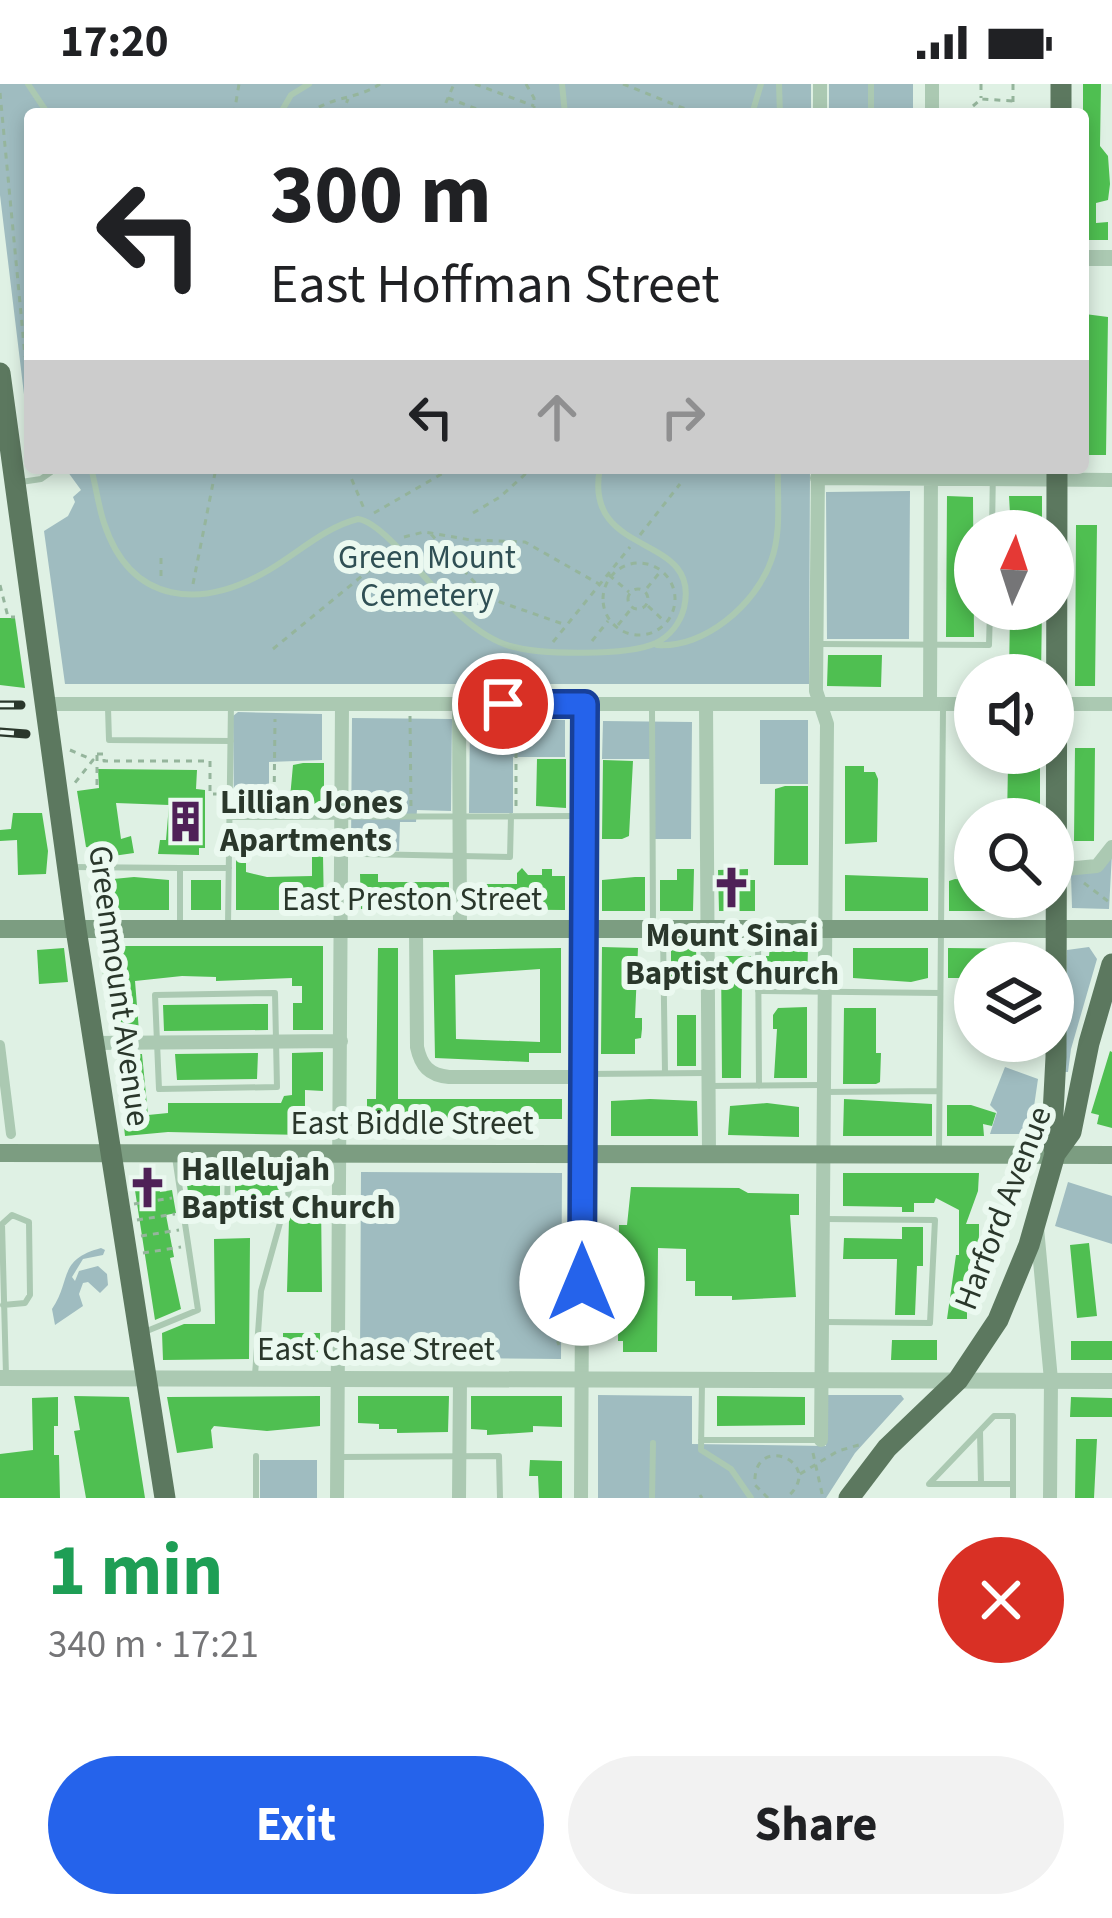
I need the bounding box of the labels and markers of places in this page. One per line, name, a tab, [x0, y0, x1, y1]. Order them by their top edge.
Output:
pin	[452, 653, 554, 755]
place label: Lillian Jones Apartments	[219, 779, 403, 864]
building icon: Lillian Jones Apartments	[163, 798, 209, 844]
church icon: Mount Sinai Baptist Church	[709, 864, 755, 910]
place label: Mount Sinai Baptist Church	[625, 912, 839, 997]
place label: Hallelujah Baptist Church	[181, 1146, 395, 1231]
church icon: Hallelujah Baptist Church	[124, 1165, 170, 1211]

